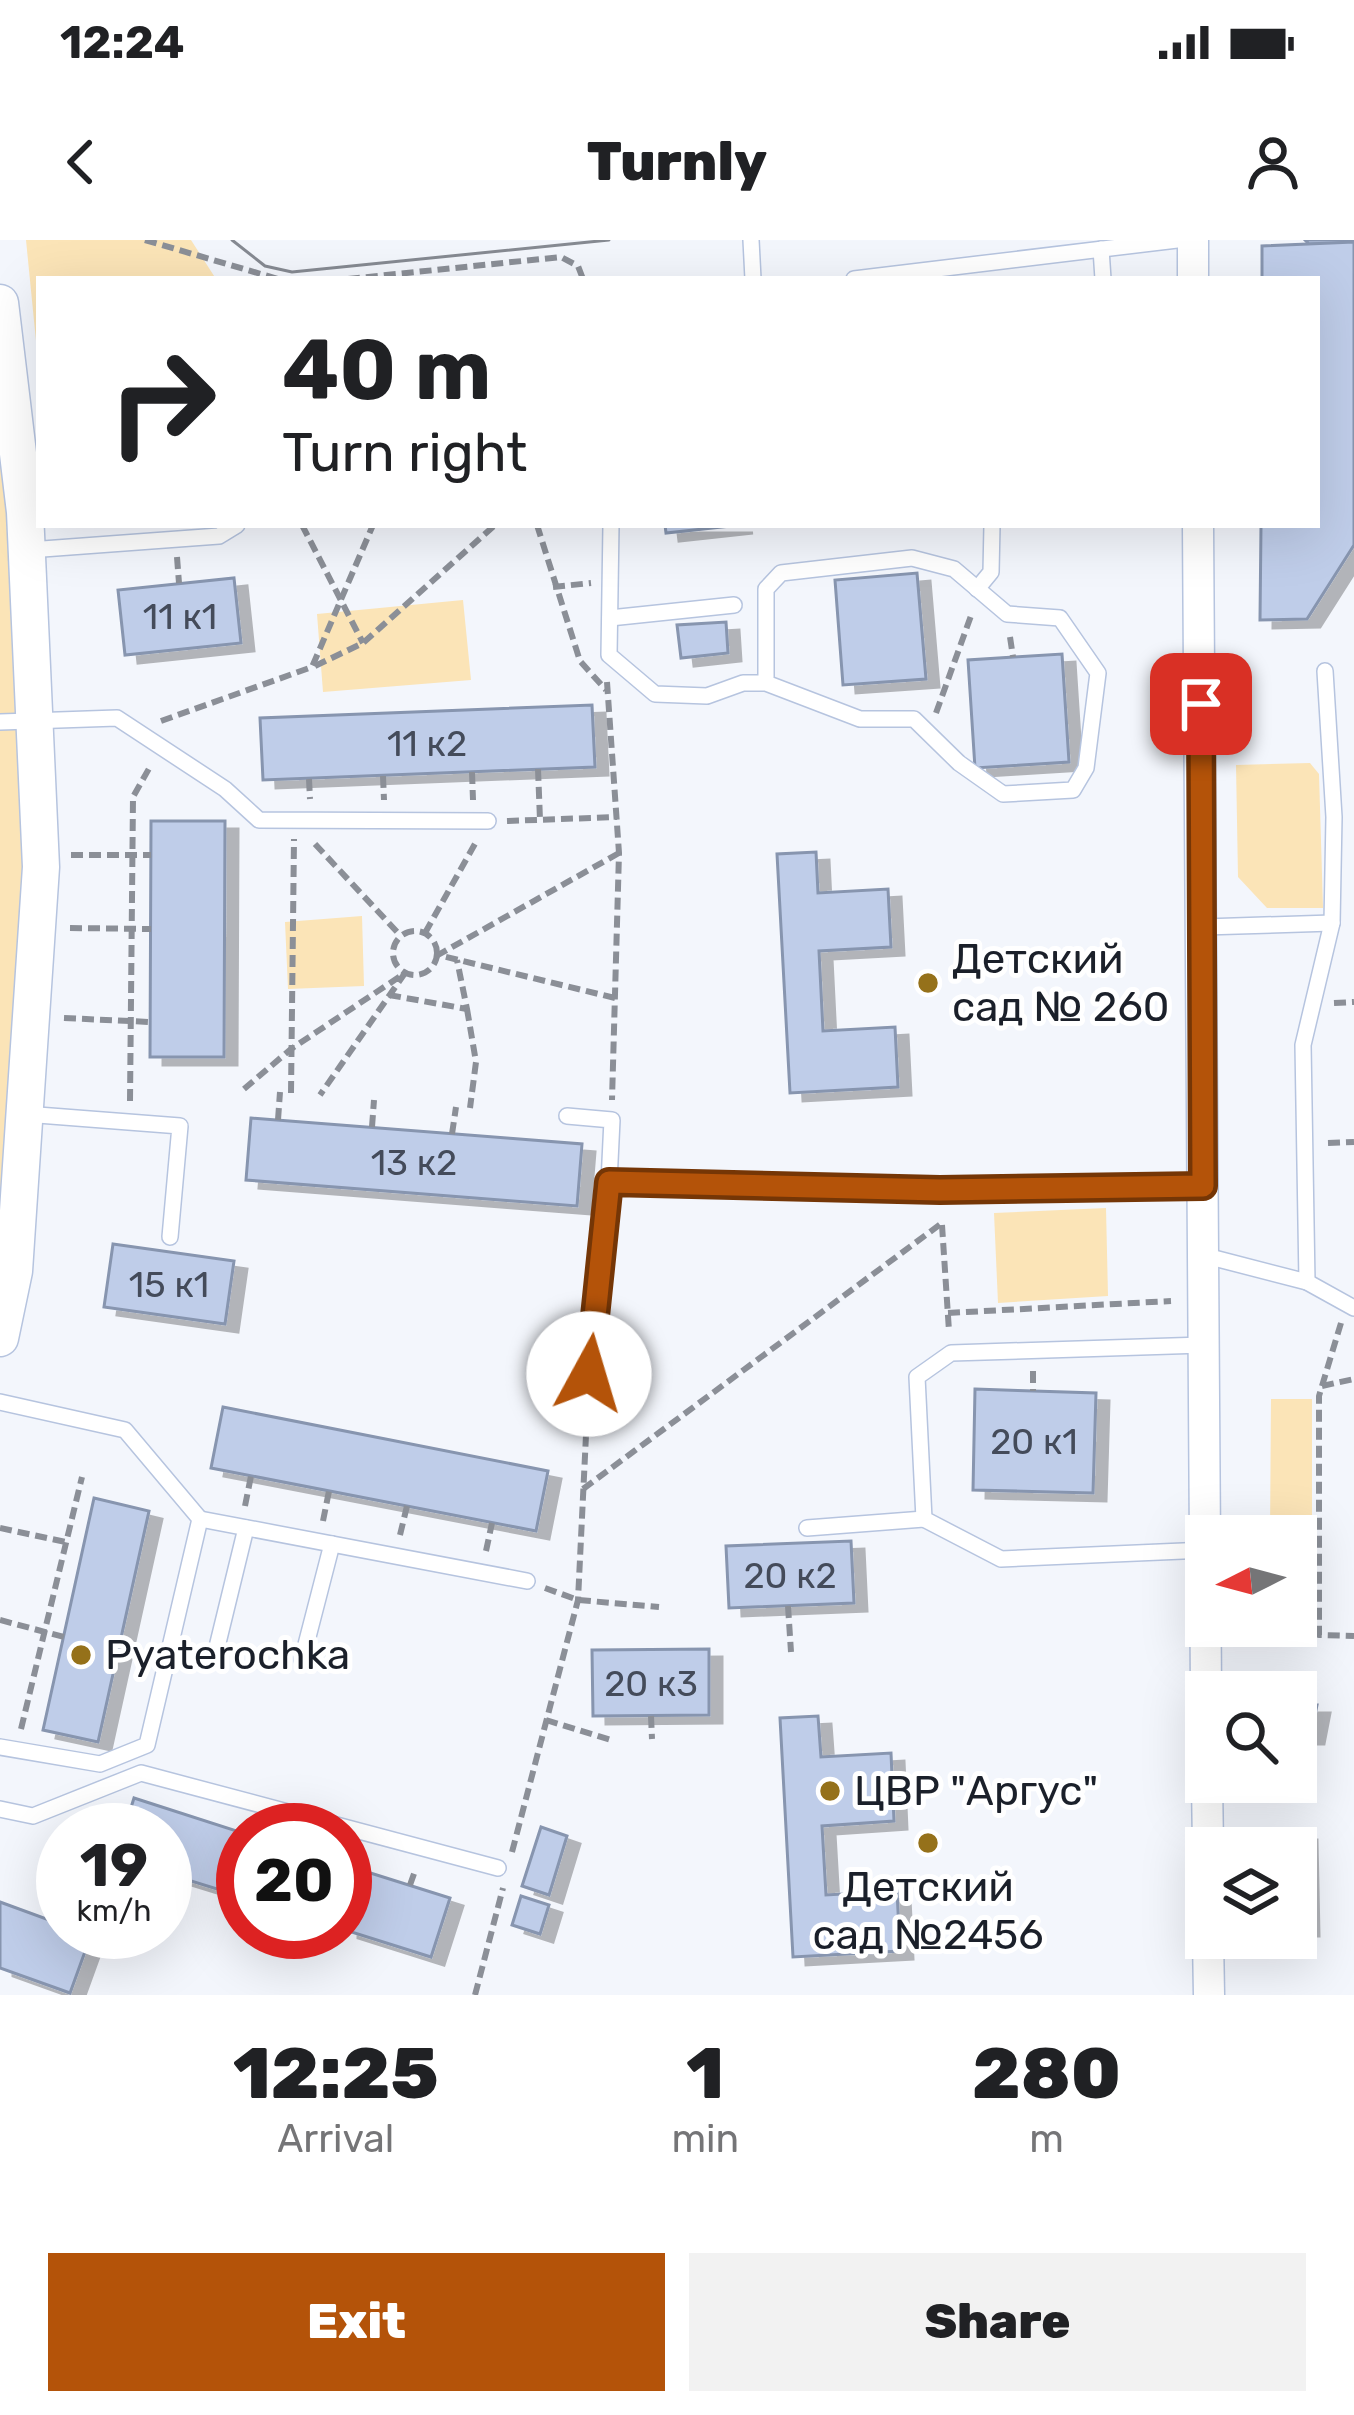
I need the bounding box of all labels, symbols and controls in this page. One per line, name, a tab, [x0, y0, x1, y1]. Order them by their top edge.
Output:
text: 12:24	[60, 16, 185, 69]
icon: back	[48, 129, 114, 195]
icon: person	[1240, 129, 1306, 195]
text: Turnly	[587, 130, 767, 194]
text: 40 m	[282, 320, 491, 420]
icon: right	[84, 324, 240, 480]
text: Turn right	[282, 421, 527, 485]
house number: 11 к1	[143, 595, 217, 638]
pin	[1150, 653, 1252, 755]
icon: arrive	[1168, 671, 1234, 737]
house number: 11 к2	[387, 722, 467, 765]
place label: Детский сад № 260	[952, 934, 1169, 1032]
marker: Детский сад № 260	[915, 970, 941, 996]
house number: 13 к2	[371, 1141, 457, 1184]
house number: 15 к1	[129, 1263, 209, 1306]
position arrow	[526, 1311, 652, 1437]
house number: 20 к1	[990, 1420, 1078, 1463]
north arrow	[1185, 1515, 1317, 1647]
map controls	[1185, 1515, 1317, 1959]
house number: 20 к2	[743, 1554, 837, 1597]
place label: Pyaterochka	[105, 1630, 350, 1680]
marker: Pyaterochka	[68, 1642, 94, 1668]
house number: 20 к3	[604, 1662, 698, 1705]
button: search	[1185, 1671, 1317, 1803]
place label: ЦВР "Аргус"	[854, 1766, 1098, 1816]
marker: ЦВР "Аргус"	[817, 1778, 843, 1804]
speed limit sign: 20	[216, 1803, 372, 1959]
button: layers	[1185, 1827, 1317, 1959]
text: 19	[80, 1830, 148, 1901]
marker: Детский сад №2456	[915, 1830, 941, 1856]
place label: Детский сад №2456	[812, 1862, 1044, 1960]
text: km/h	[77, 1893, 151, 1929]
text: 12:25	[233, 2031, 439, 2116]
text: 1	[686, 2031, 724, 2116]
text: 280	[972, 2031, 1121, 2116]
text: Arrival	[277, 2116, 394, 2162]
text: min	[671, 2116, 739, 2162]
text: m	[1029, 2116, 1064, 2162]
button: Exit	[48, 2253, 665, 2391]
button: Share	[689, 2253, 1306, 2391]

